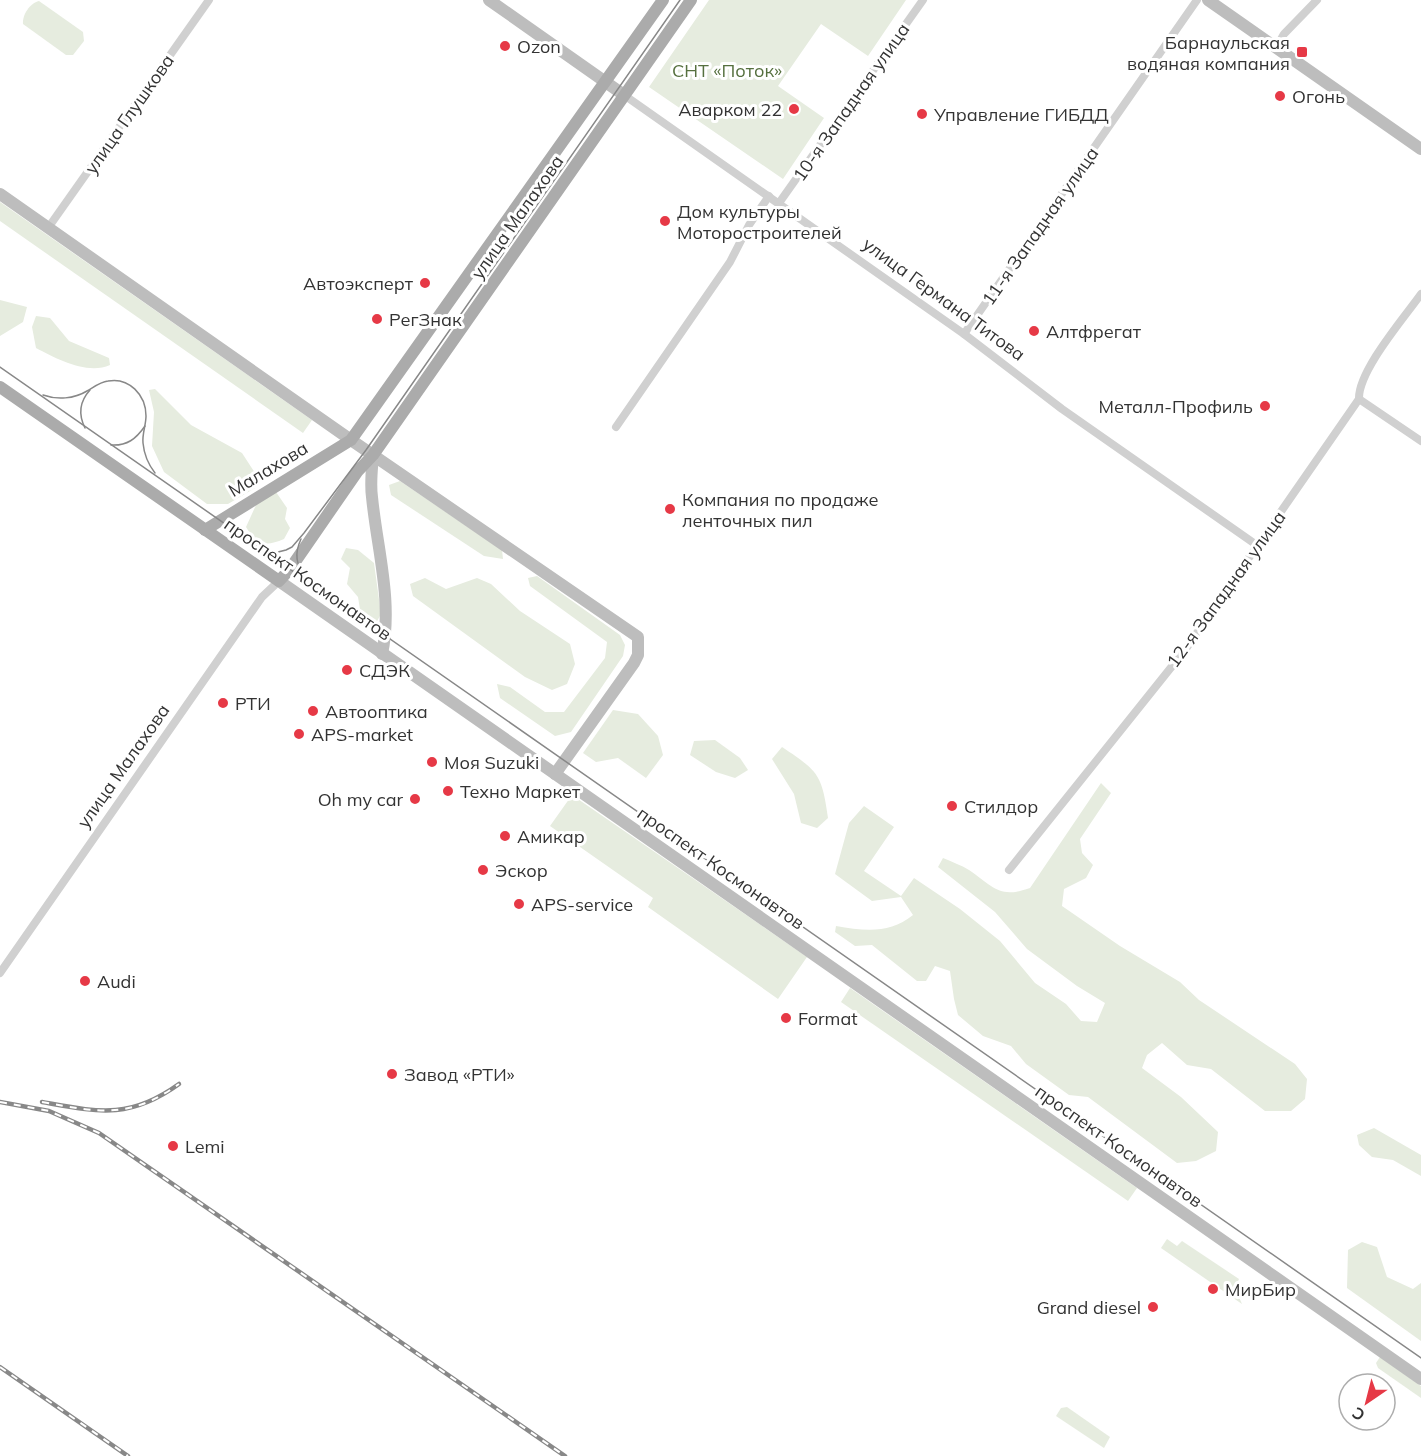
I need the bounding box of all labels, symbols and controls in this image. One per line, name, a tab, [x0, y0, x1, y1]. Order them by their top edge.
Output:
street label: 10-я Западная улица	[788, 18, 914, 186]
place label: Барнаульская водяная компания	[1127, 31, 1290, 75]
place label: Ozon	[517, 35, 561, 58]
marker: Ozon	[498, 39, 512, 53]
marker: Барнаульская водяная компания	[1295, 45, 1309, 59]
street label: улица Глушкова	[79, 50, 179, 178]
park label: СНТ «Поток»	[672, 59, 782, 82]
place label: Огонь	[1292, 85, 1345, 108]
marker: Огонь	[1273, 89, 1287, 103]
place label: Аварком 22	[678, 98, 782, 121]
marker: Аварком 22	[787, 102, 801, 116]
place label: Управление ГИБДД	[933, 103, 1109, 126]
marker: Управление ГИБДД	[915, 107, 929, 121]
street label: 11-я Западная улица	[977, 142, 1103, 310]
street label: улица Малахова	[466, 151, 568, 283]
place label: Дом культуры Моторостроителей	[677, 200, 842, 244]
marker: Дом культуры Моторостроителей	[658, 214, 672, 228]
street label: улица Германа Титова	[858, 232, 1030, 366]
place label: Автоэксперт	[303, 272, 414, 295]
marker: Автоэксперт	[418, 276, 432, 290]
place label: РегЗнак	[389, 308, 462, 331]
marker: РегЗнак	[370, 312, 384, 326]
place label: Алтфрегат	[1046, 320, 1142, 343]
marker: Алтфрегат	[1027, 324, 1041, 338]
place label: Металл-Профиль	[1099, 395, 1253, 418]
marker: Металл-Профиль	[1258, 399, 1272, 413]
street label: Малахова	[224, 436, 312, 502]
place label: Компания по продаже ленточных пил	[682, 488, 879, 532]
marker: Компания по продаже ленточных пил	[663, 502, 677, 516]
street label: 12-я Западная улица	[1161, 506, 1291, 672]
street label: проспект Космонавтов	[220, 513, 396, 645]
place label: СДЭК	[359, 659, 410, 682]
marker: СДЭК	[340, 663, 354, 677]
place label: РТИ	[235, 692, 271, 715]
marker: РТИ	[216, 696, 230, 710]
street label: улица Малахова	[72, 700, 174, 832]
place label: Автооптика	[325, 700, 428, 723]
marker: Автооптика	[306, 704, 320, 718]
place label: АPS-market	[311, 723, 413, 746]
marker: АPS-market	[292, 727, 306, 741]
place label: Моя Suzuki	[444, 751, 539, 774]
marker: Моя Suzuki	[425, 755, 439, 769]
place label: Техно Маркет	[460, 780, 581, 803]
marker: Техно Маркет	[441, 784, 455, 798]
place label: Oh my car	[318, 788, 403, 811]
marker: Oh my car	[408, 792, 422, 806]
place label: Стилдор	[964, 795, 1038, 818]
marker: Стилдор	[945, 799, 959, 813]
street label: проспект Космонавтов	[633, 802, 809, 934]
place label: Амикар	[517, 825, 585, 848]
marker: Амикар	[498, 829, 512, 843]
place label: Эскор	[495, 859, 548, 882]
marker: Эскор	[476, 863, 490, 877]
place label: APS-service	[531, 893, 633, 916]
marker: APS-service	[512, 897, 526, 911]
place label: Audi	[97, 970, 136, 993]
marker: Audi	[78, 974, 92, 988]
place label: Format	[798, 1007, 858, 1030]
marker: Format	[779, 1011, 793, 1025]
place label: Завод «РТИ»	[404, 1063, 515, 1086]
marker: Завод «РТИ»	[385, 1067, 399, 1081]
street label: проспект Космонавтов	[1031, 1080, 1207, 1212]
place label: Lemi	[185, 1135, 225, 1158]
marker: Lemi	[166, 1139, 180, 1153]
place label: МирБир	[1225, 1278, 1296, 1301]
marker: МирБир	[1206, 1282, 1220, 1296]
place label: Grand diesel	[1037, 1296, 1141, 1319]
marker: Grand diesel	[1146, 1300, 1160, 1314]
north arrow	[1337, 1372, 1397, 1432]
text: С	[1348, 1403, 1369, 1426]

